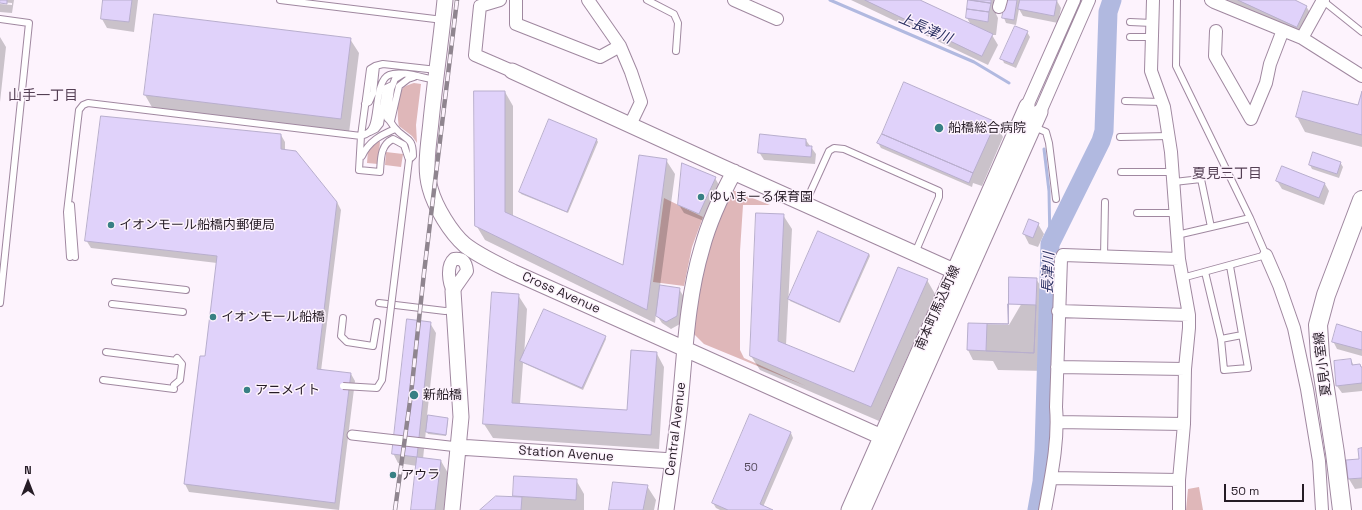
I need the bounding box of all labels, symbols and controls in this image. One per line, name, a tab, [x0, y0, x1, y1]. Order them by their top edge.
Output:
water label: 上長津川	[896, 10, 954, 48]
district label: 山手一丁目	[8, 88, 78, 104]
place label: 船橋総合病院	[948, 120, 1026, 136]
marker: 船橋総合病院	[933, 122, 945, 134]
district label: 夏見三丁目	[1192, 166, 1262, 182]
place label: ゆいまーる保育園	[709, 189, 813, 205]
marker: ゆいまーる保育園	[696, 192, 706, 202]
place label: イオンモール船橋内郵便局	[119, 217, 275, 233]
marker: イオンモール船橋内郵便局	[106, 220, 116, 230]
water label: 長津川	[1040, 252, 1058, 294]
street label: 南本町馬込町線	[912, 263, 964, 353]
street label: Cross Avenue	[519, 269, 603, 317]
place label: イオンモール船橋	[221, 309, 325, 325]
marker: イオンモール船橋	[208, 312, 218, 322]
street label: 夏見小室線	[1311, 331, 1335, 397]
street label: Central Avenue	[663, 381, 689, 477]
place label: アニメイト	[255, 382, 320, 398]
marker: アニメイト	[242, 385, 252, 395]
place label: 新船橋	[423, 387, 462, 403]
marker: 新船橋	[408, 389, 420, 401]
street label: Station Avenue	[518, 443, 614, 465]
house number: 50	[744, 461, 758, 475]
north arrow	[8, 462, 48, 502]
text: N	[24, 463, 32, 477]
place label: アウラ	[401, 467, 440, 483]
marker: アウラ	[388, 470, 398, 480]
scale bar	[1226, 476, 1306, 502]
text: 50 m	[1231, 483, 1259, 499]

